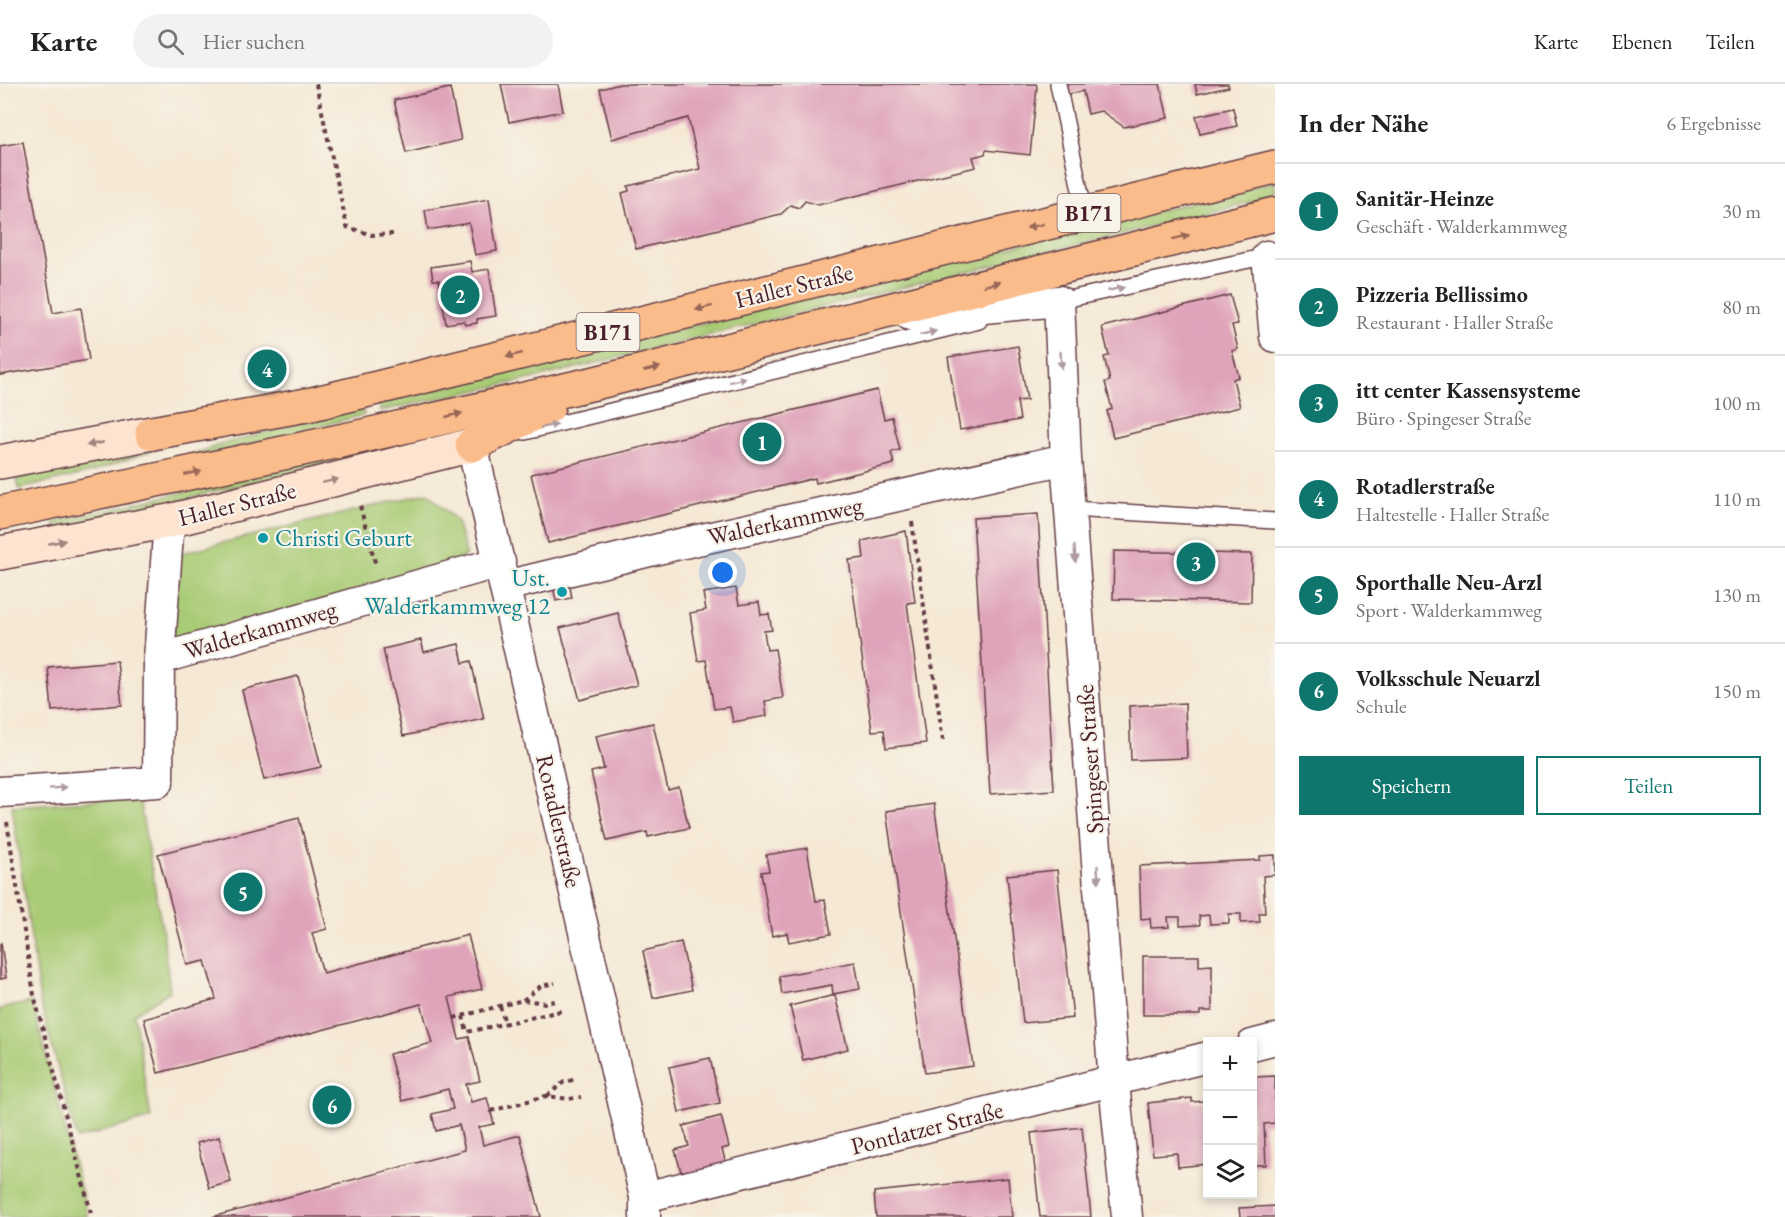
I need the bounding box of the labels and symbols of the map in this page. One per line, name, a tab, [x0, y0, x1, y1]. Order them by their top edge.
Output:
road number: B171	[1058, 194, 1120, 232]
one-way arrow	[1026, 222, 1044, 231]
one-way arrow	[1172, 231, 1190, 241]
street label: Haller Straße	[732, 256, 856, 315]
pin: 2	[440, 272, 480, 318]
one-way arrow	[982, 278, 1001, 288]
one-way arrow	[1107, 284, 1126, 293]
one-way arrow	[694, 303, 713, 313]
road number: B171	[576, 313, 640, 351]
one-way arrow	[918, 328, 937, 338]
pin: 4	[248, 346, 286, 392]
one-way arrow	[1057, 350, 1066, 369]
one-way arrow	[505, 351, 524, 360]
one-way arrow	[643, 363, 661, 373]
one-way arrow	[729, 374, 747, 384]
one-way arrow	[444, 410, 463, 420]
one-way arrow	[540, 420, 558, 430]
pin: 1	[742, 420, 782, 464]
one-way arrow	[85, 440, 104, 449]
one-way arrow	[184, 467, 202, 477]
street label: Haller Straße	[175, 474, 299, 533]
one-way arrow	[320, 476, 339, 486]
street label: Walderkammweg	[705, 489, 866, 552]
place label: Christi Geburt	[275, 522, 412, 553]
marker: Christi Geburt	[256, 531, 270, 545]
one-way arrow	[48, 537, 67, 546]
pin: 3	[1176, 540, 1216, 584]
one-way arrow	[1070, 545, 1079, 564]
your location	[708, 558, 737, 587]
place label: Ust. Walderkammweg 12	[365, 562, 550, 621]
marker: Ust. Walderkammweg 12	[555, 585, 569, 599]
street label: Walderkammweg	[180, 593, 340, 666]
street label: Spingeser Straße	[1069, 683, 1110, 835]
street label: Rotadlerstraße	[529, 751, 590, 891]
one-way arrow	[49, 784, 68, 793]
one-way arrow	[1094, 865, 1103, 884]
pin: 5	[224, 870, 262, 914]
pin: 6	[312, 1082, 352, 1128]
street label: Pontlatzer Straße	[847, 1094, 1006, 1161]

